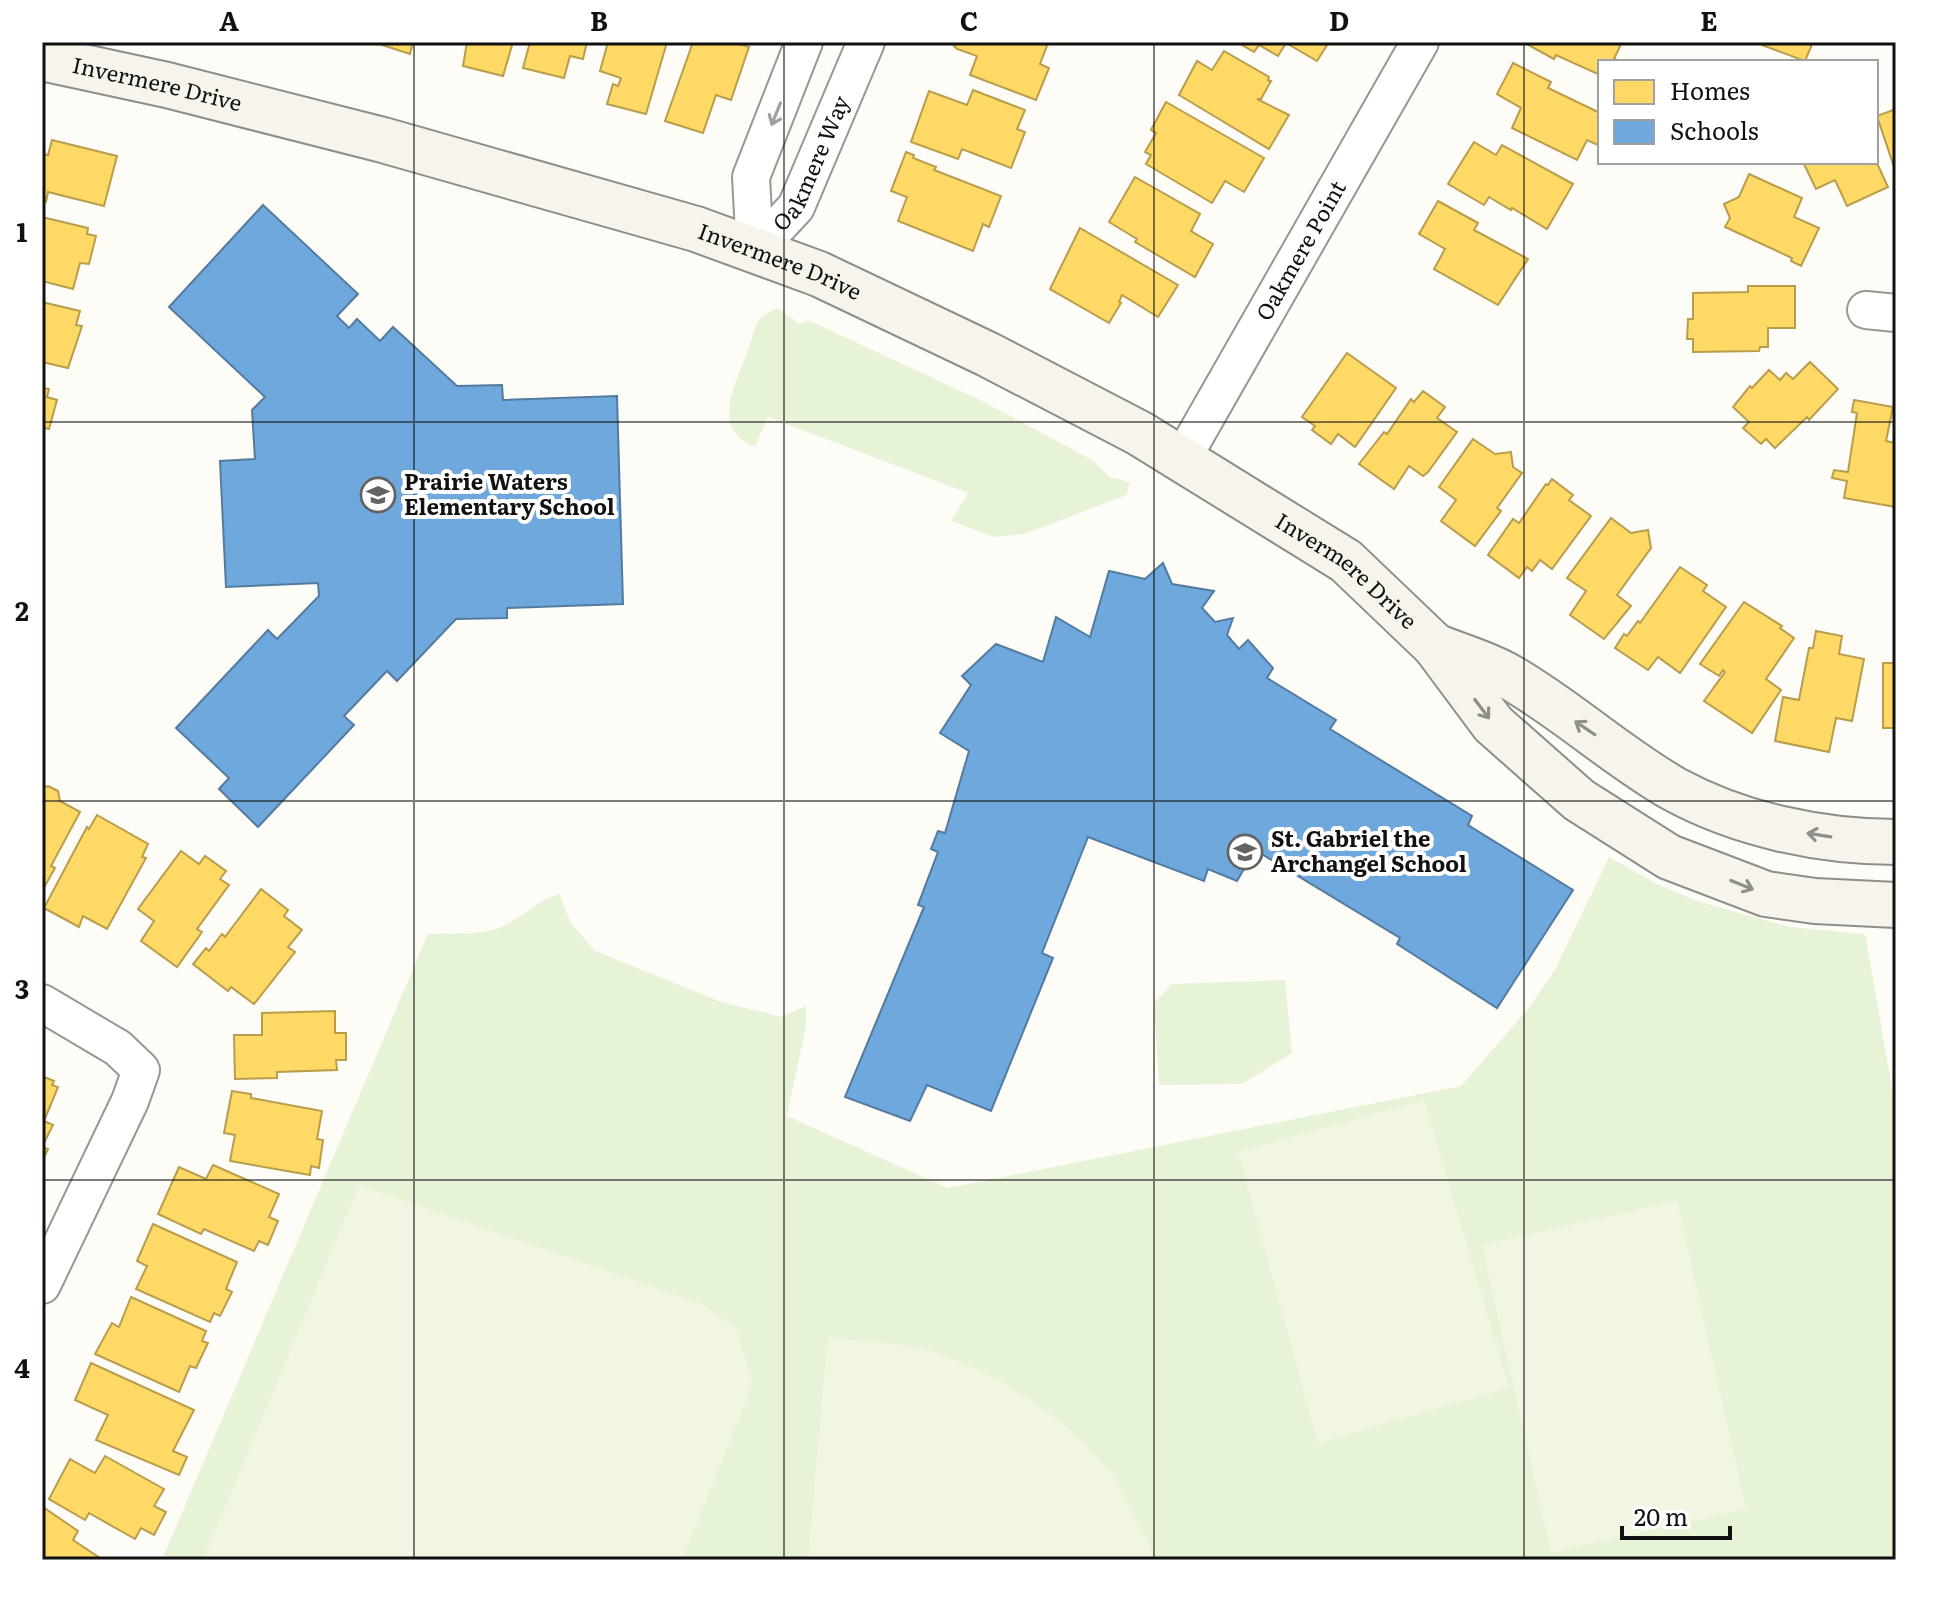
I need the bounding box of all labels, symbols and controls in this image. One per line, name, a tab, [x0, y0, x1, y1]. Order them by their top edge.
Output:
text: A	[219, 0, 239, 39]
text: B	[590, 0, 608, 39]
text: C	[960, 0, 978, 39]
text: D	[1329, 0, 1349, 39]
text: E	[1700, 0, 1718, 39]
street label: Invermere Drive	[70, 47, 246, 118]
legend	[1598, 60, 1878, 164]
text: Homes	[1670, 72, 1750, 107]
street label: Oakmere Way	[764, 90, 857, 238]
one-way arrow	[767, 101, 782, 126]
text: Schools	[1670, 112, 1759, 147]
street label: Oakmere Point	[1247, 174, 1353, 326]
text: 1	[17, 211, 28, 250]
street label: Invermere Drive	[694, 213, 868, 307]
place label: Prairie Waters Elementary School	[404, 464, 615, 522]
school or university icon: Prairie Waters Elementary School	[359, 476, 397, 514]
street label: Invermere Drive	[1270, 503, 1425, 636]
text: 2	[15, 590, 29, 629]
one-way arrow	[1473, 698, 1490, 719]
one-way arrow	[1575, 720, 1597, 736]
place label: St. Gabriel the Archangel School	[1271, 821, 1467, 879]
one-way arrow	[1806, 827, 1832, 842]
school or university icon: St. Gabriel the Archangel School	[1226, 833, 1264, 871]
one-way arrow	[1729, 878, 1754, 893]
text: 3	[15, 968, 29, 1007]
text: 4	[14, 1347, 30, 1386]
scale bar	[1622, 1490, 1730, 1540]
text: 20 m	[1634, 1498, 1688, 1533]

